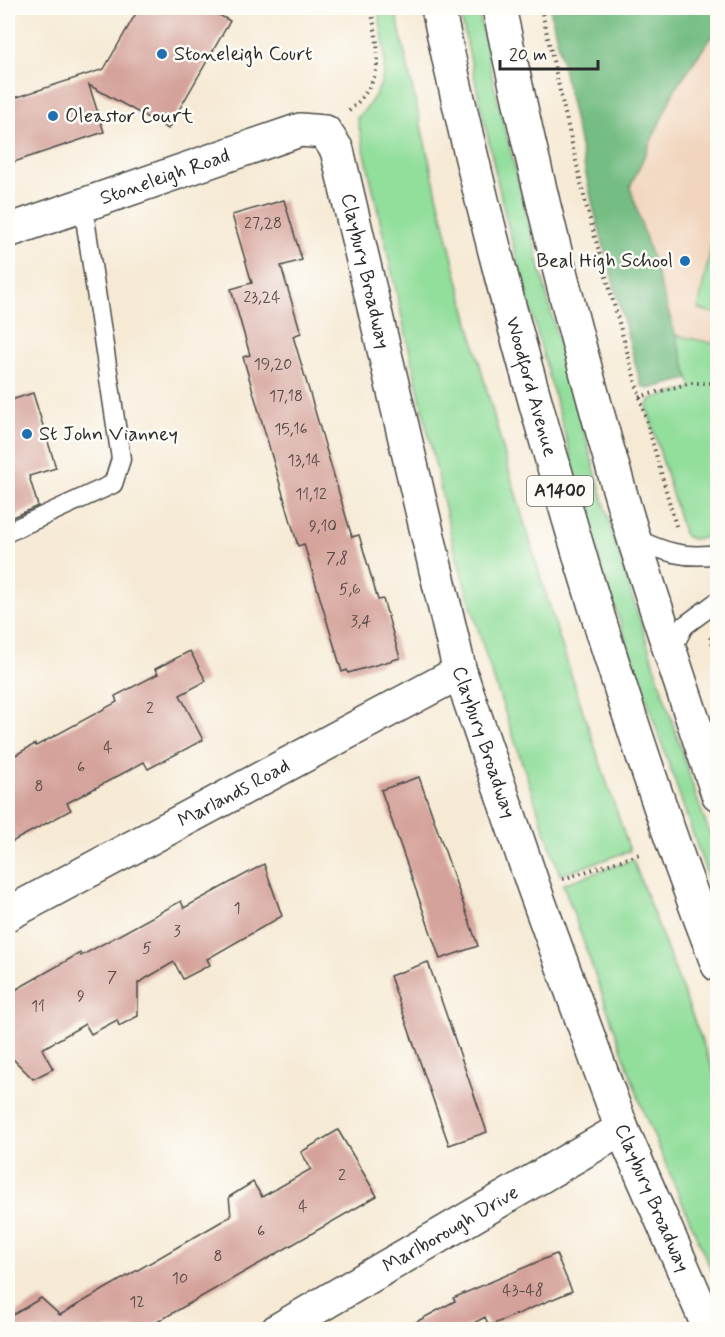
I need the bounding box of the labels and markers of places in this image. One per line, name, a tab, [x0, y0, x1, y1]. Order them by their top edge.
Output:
place label: Stoneleigh Court	[174, 41, 313, 68]
marker: Stoneleigh Court	[155, 47, 169, 61]
place label: Oleastor Court	[65, 103, 193, 130]
marker: Oleastor Court	[46, 109, 60, 123]
place label: Beal High School	[536, 248, 673, 275]
marker: Beal High School	[678, 254, 692, 268]
place label: St John Vianney	[39, 421, 178, 448]
marker: St John Vianney	[20, 427, 34, 441]

